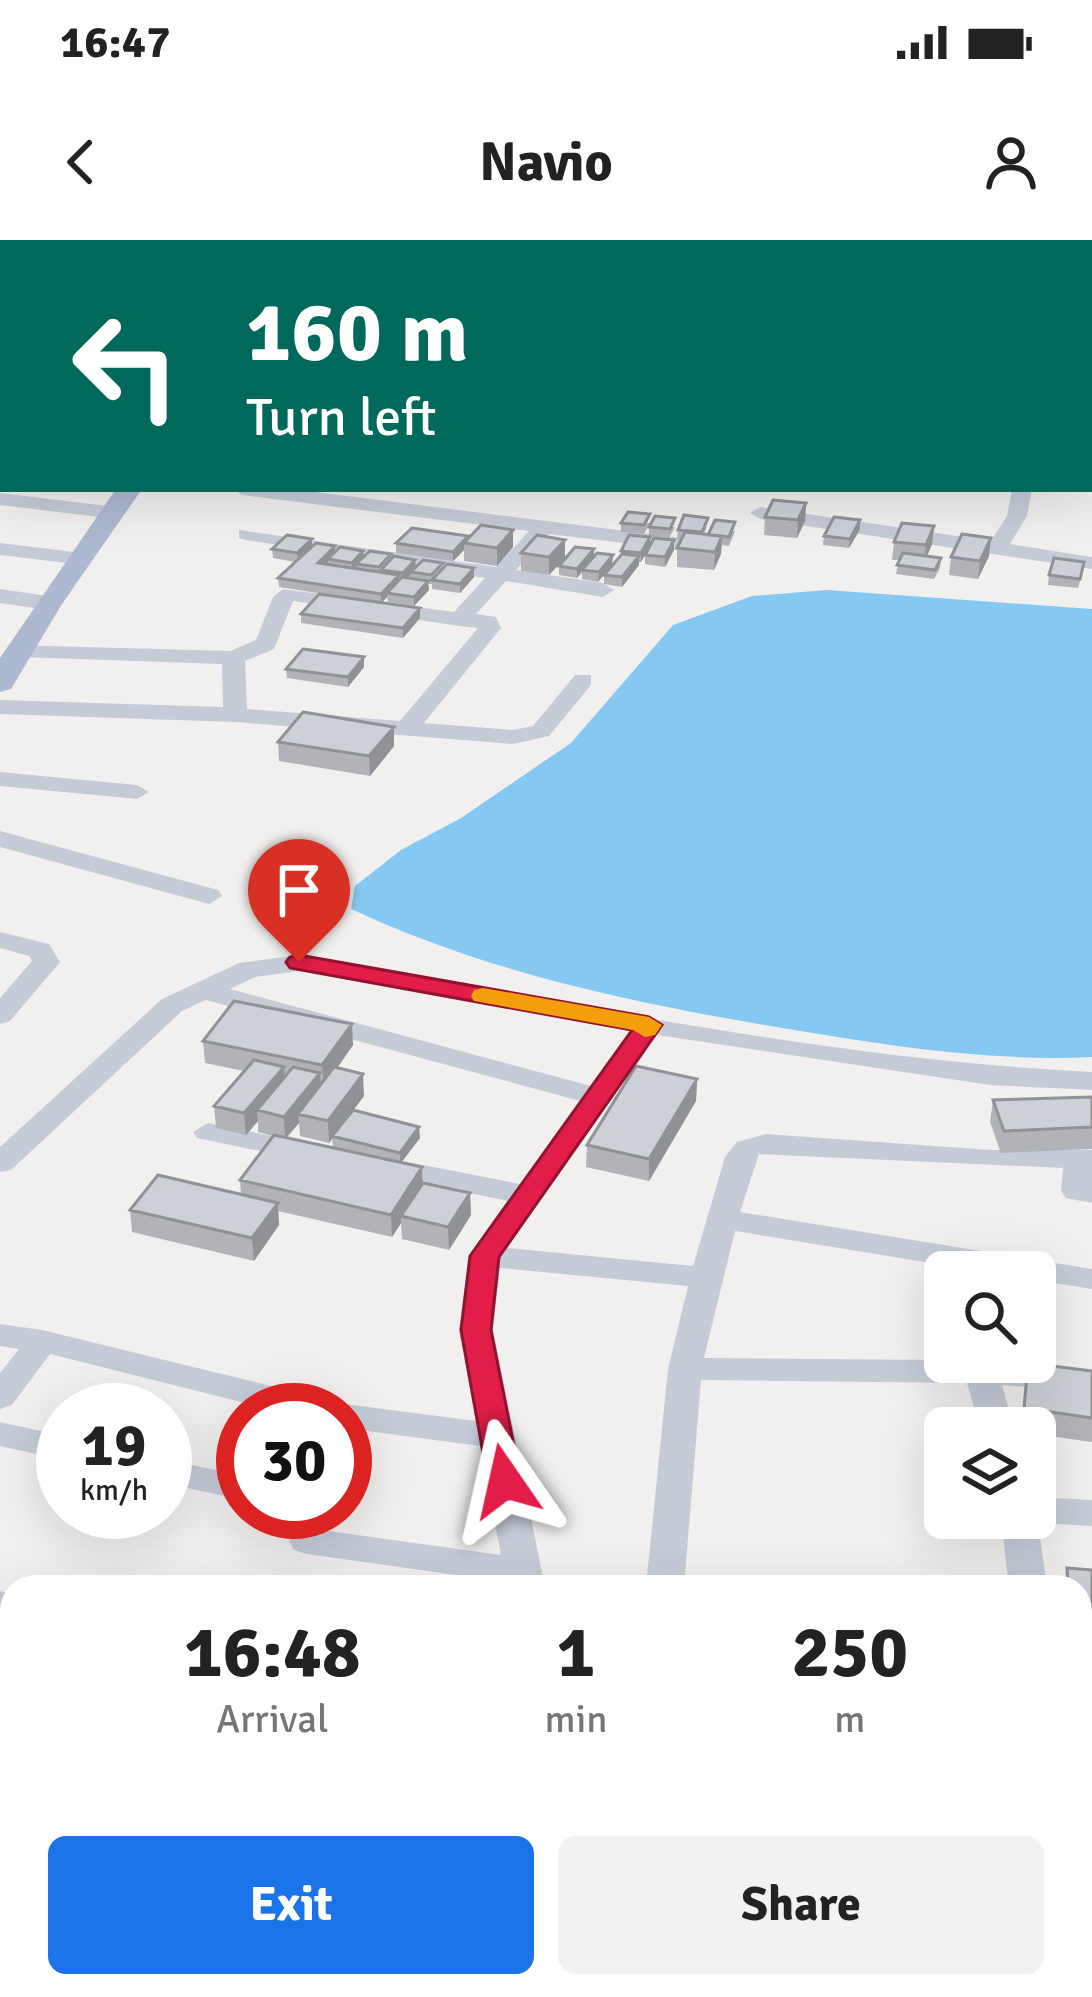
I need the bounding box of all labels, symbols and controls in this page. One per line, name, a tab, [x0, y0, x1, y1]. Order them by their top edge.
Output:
text: 16:47	[60, 15, 170, 70]
icon: back	[48, 129, 114, 195]
text: Navio	[479, 129, 613, 196]
icon: person	[978, 129, 1044, 195]
text: 160 m	[246, 281, 468, 385]
icon: left	[48, 288, 204, 444]
text: Turn left	[246, 384, 436, 451]
pin	[248, 839, 350, 962]
icon: arrive	[266, 857, 332, 923]
map controls	[924, 1251, 1056, 1539]
button: search	[924, 1251, 1056, 1383]
speed limit sign: 30	[216, 1383, 372, 1539]
button: layers	[924, 1407, 1056, 1539]
text: 19	[82, 1409, 146, 1483]
position arrow	[442, 1418, 568, 1544]
text: km/h	[80, 1472, 148, 1509]
text: 16:48	[184, 1608, 361, 1697]
text: 1	[557, 1608, 595, 1697]
text: 250	[791, 1608, 908, 1697]
text: Arrival	[216, 1695, 328, 1743]
text: min	[545, 1695, 608, 1743]
text: m	[834, 1695, 865, 1743]
button: Exit	[48, 1836, 534, 1974]
button: Share	[558, 1836, 1044, 1974]

